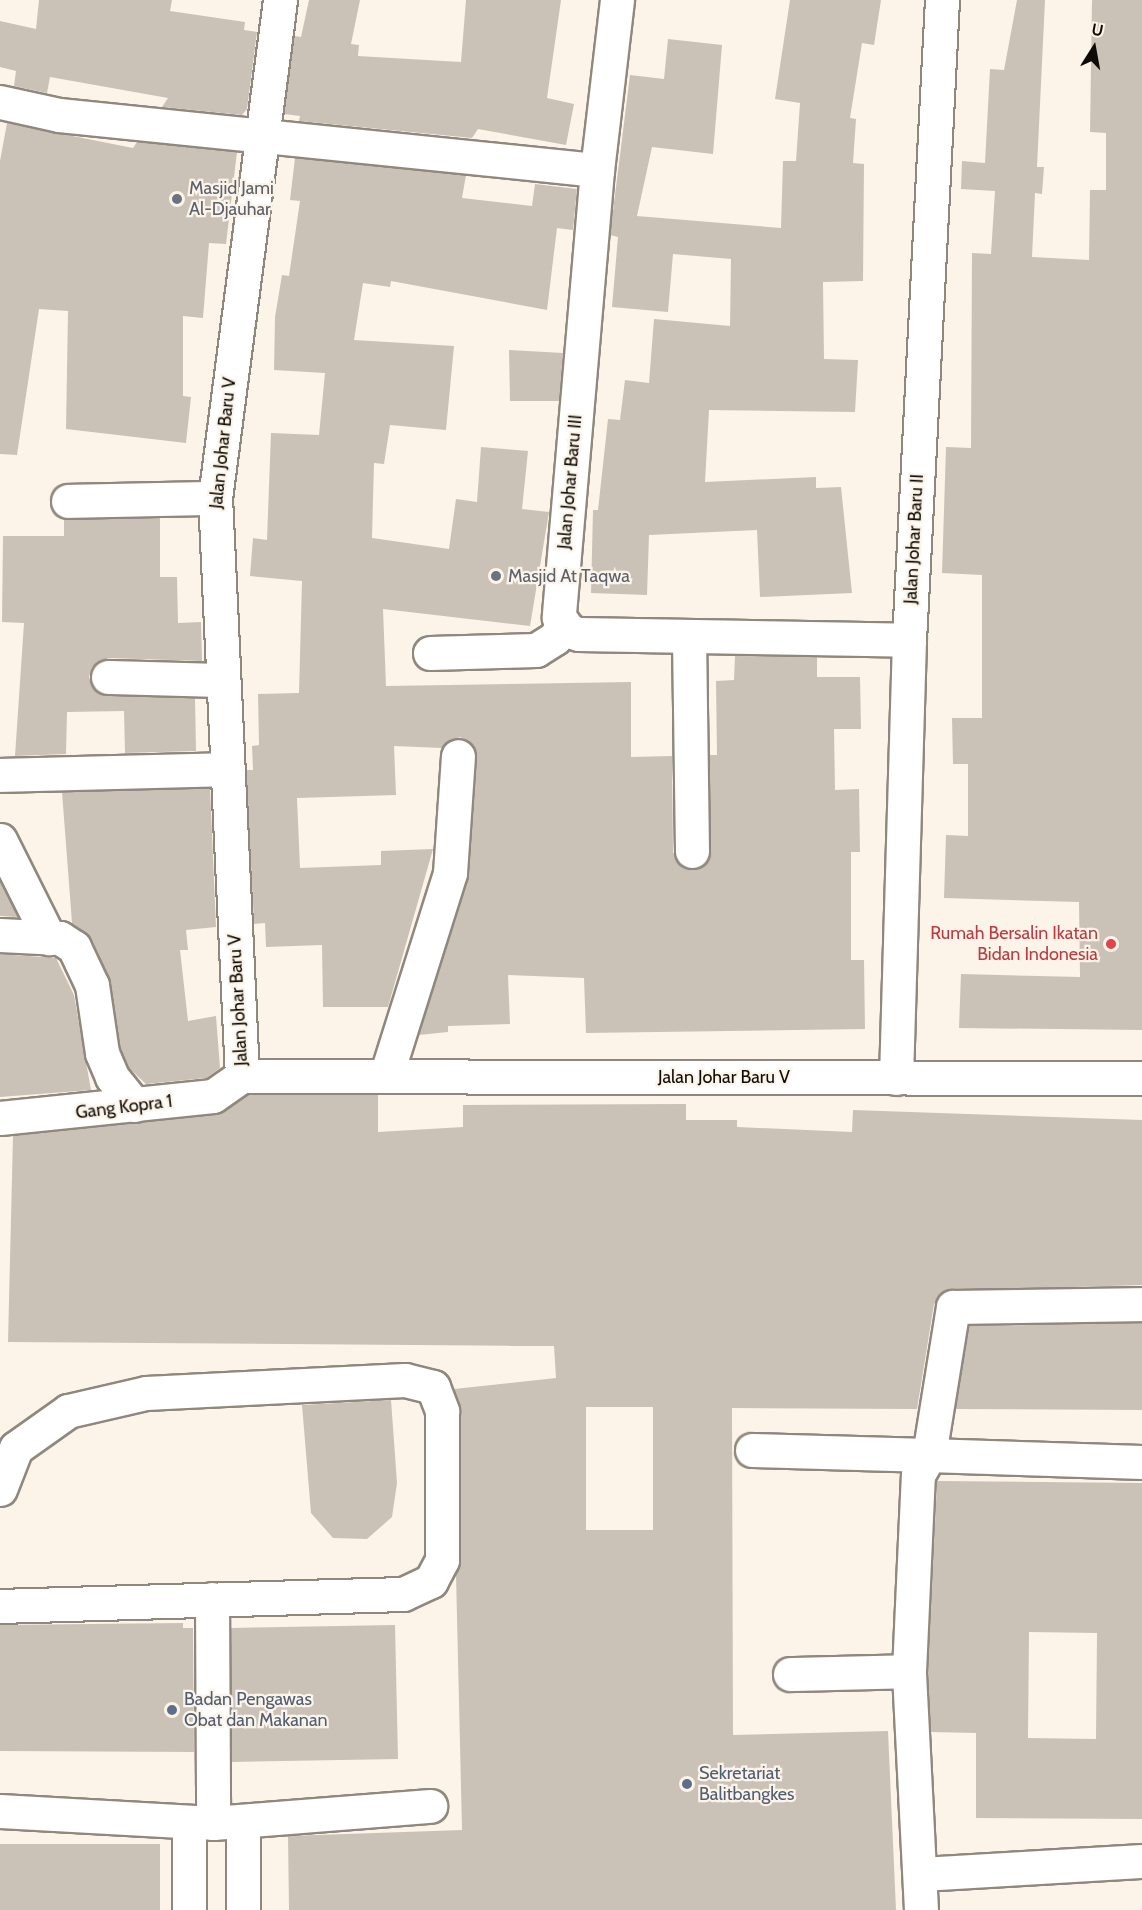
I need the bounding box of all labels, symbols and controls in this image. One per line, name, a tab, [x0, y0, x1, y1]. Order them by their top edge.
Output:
north arrow	[1064, 18, 1124, 78]
text: U	[1090, 19, 1105, 40]
place label: Masjid Jami Al-Djauhar	[189, 178, 274, 220]
marker: Masjid Jami Al-Djauhar	[170, 192, 184, 206]
street label: Jalan Johar Baru V	[205, 376, 241, 510]
street label: Jalan Johar Baru III	[553, 414, 587, 550]
street label: Jalan Johar Baru II	[900, 473, 928, 605]
place label: Masjid At Taqwa	[508, 565, 630, 587]
marker: Masjid At Taqwa	[489, 569, 503, 583]
place label: Rumah Bersalin Ikatan Bidan Indonesia	[930, 923, 1098, 966]
street label: Jalan Johar Baru V	[224, 934, 252, 1066]
marker: Rumah Bersalin Ikatan Bidan Indonesia	[1102, 935, 1120, 953]
street label: Jalan Johar Baru V	[658, 1066, 790, 1088]
street label: Gang Kopra 1	[74, 1090, 174, 1124]
place label: Badan Pengawas Obat dan Makanan	[184, 1689, 328, 1732]
marker: Badan Pengawas Obat dan Makanan	[165, 1703, 179, 1717]
place label: Sekretariat Balitbangkes	[699, 1763, 795, 1806]
marker: Sekretariat Balitbangkes	[680, 1777, 694, 1791]

